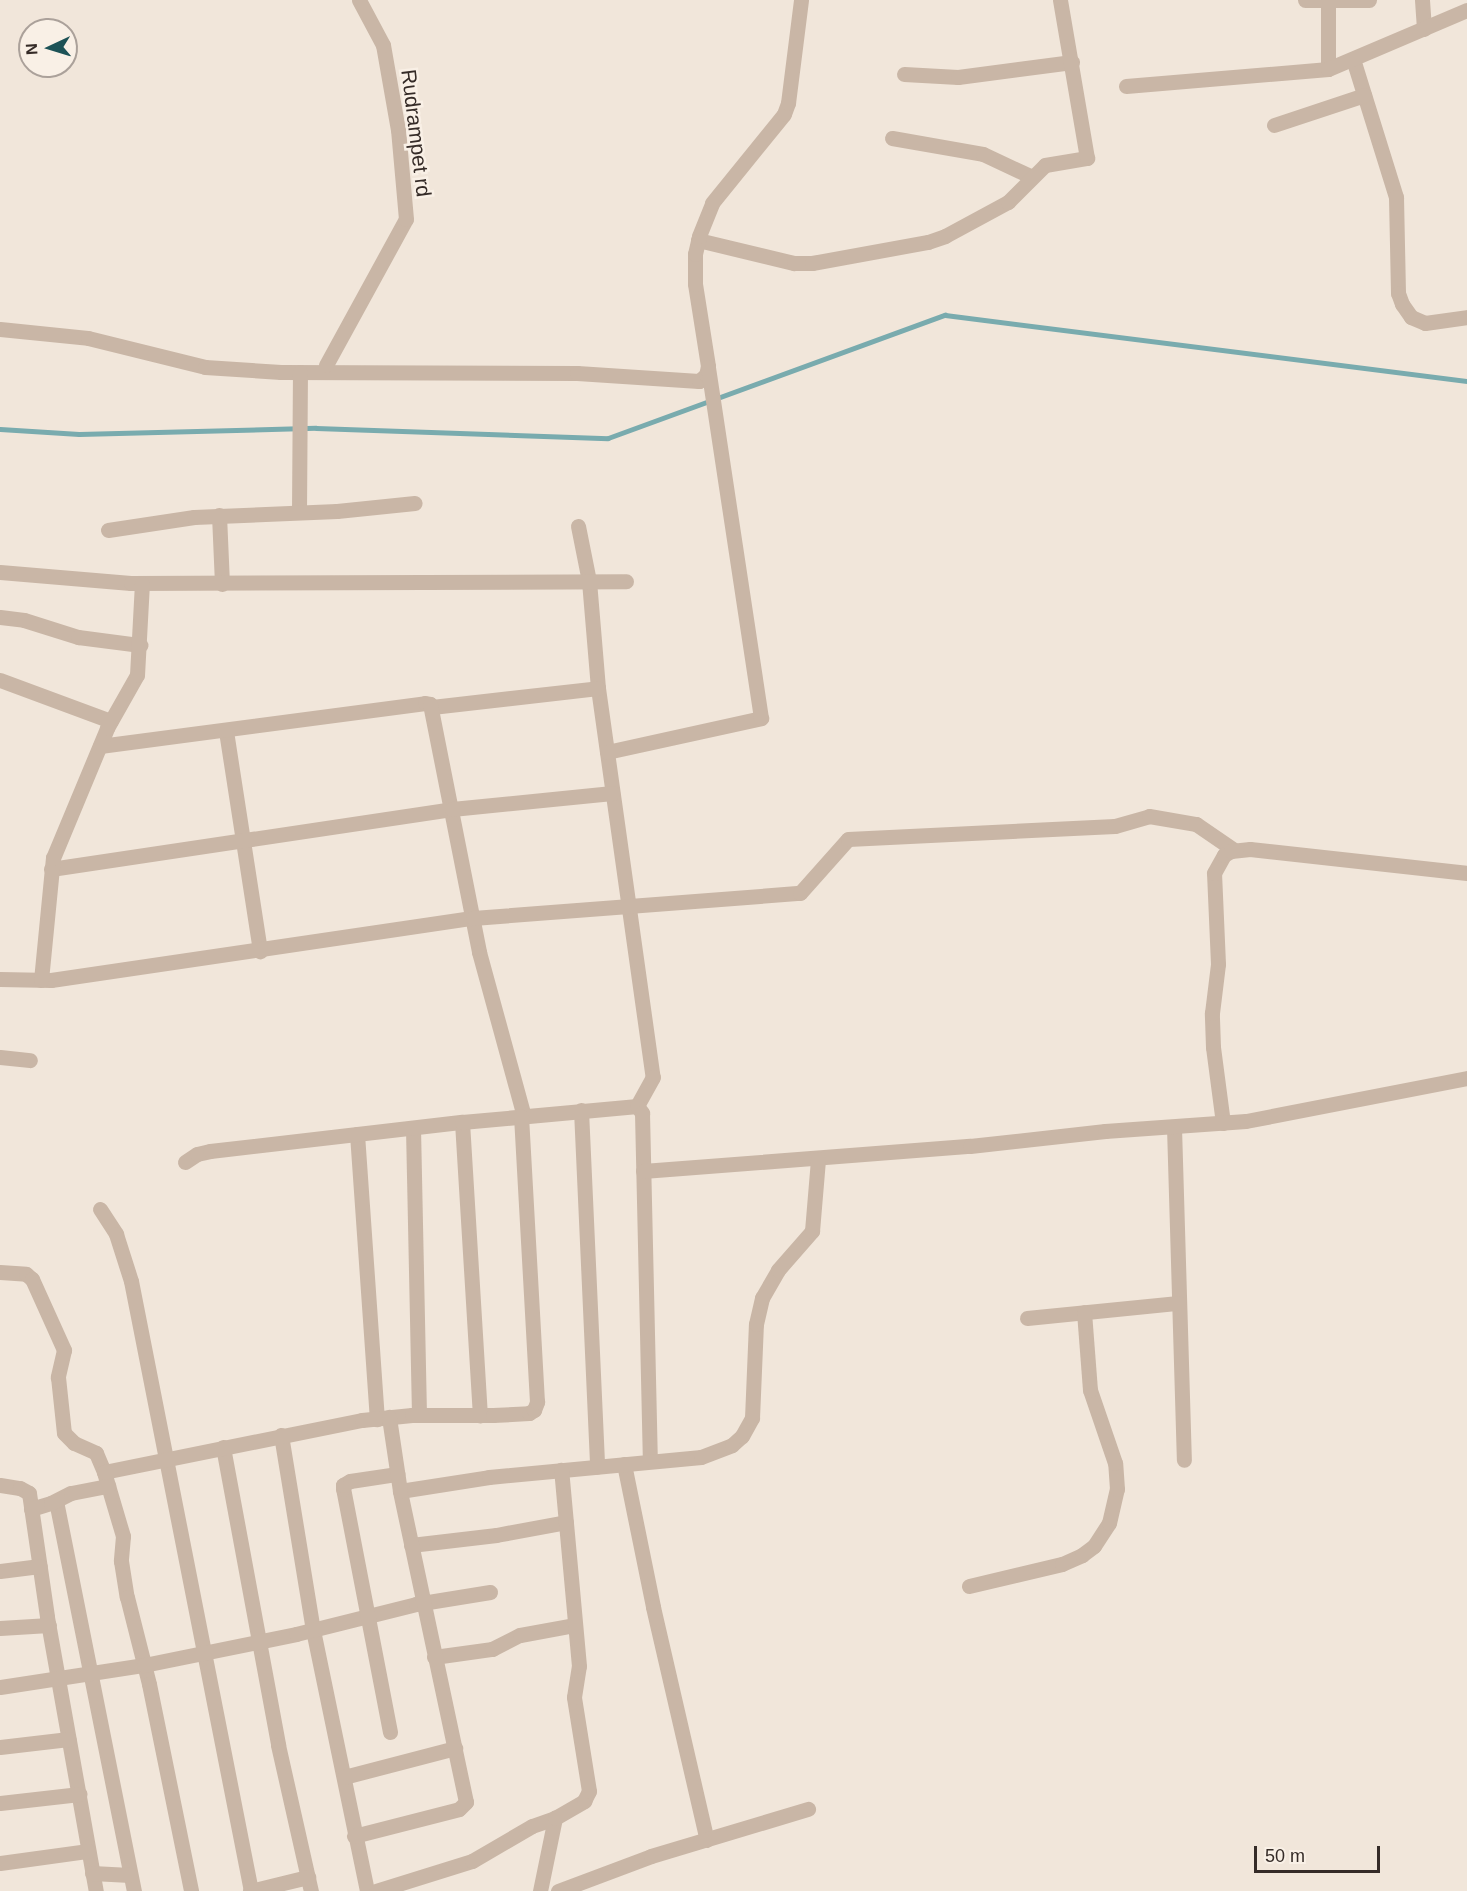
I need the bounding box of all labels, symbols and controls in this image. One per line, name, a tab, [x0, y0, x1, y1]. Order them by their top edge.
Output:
north arrow	[18, 18, 78, 78]
text: N	[23, 43, 40, 56]
street label: Rudrampet rd	[396, 68, 436, 198]
scale bar	[1257, 1834, 1383, 1872]
text: 50 m	[1265, 1846, 1305, 1866]

